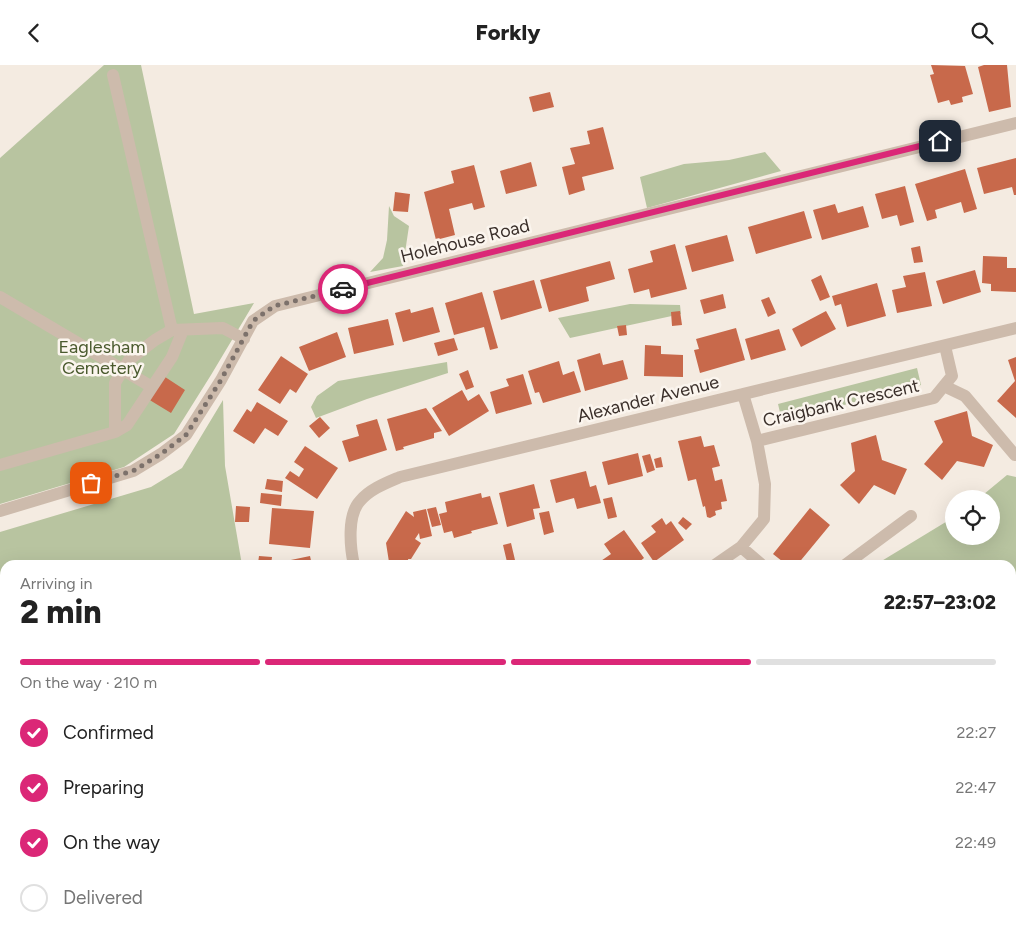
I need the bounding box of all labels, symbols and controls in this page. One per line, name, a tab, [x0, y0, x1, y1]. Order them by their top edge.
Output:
icon: back	[20, 19, 48, 47]
text: Forkly	[476, 19, 540, 46]
icon: search	[968, 19, 996, 47]
pin	[919, 120, 961, 162]
icon: home	[926, 127, 954, 155]
street label: Holehouse Road	[398, 214, 532, 268]
courier	[318, 264, 368, 314]
icon: car	[329, 275, 357, 303]
park label: Eaglesham Cemetery	[58, 336, 146, 379]
street label: Alexander Avenue	[575, 371, 721, 427]
street label: Craigbank Crescent	[761, 374, 921, 432]
pin	[70, 462, 112, 504]
icon: bag	[77, 469, 105, 497]
map controls	[945, 490, 1000, 545]
button: locate	[945, 490, 1000, 545]
text: Arriving in	[20, 574, 92, 593]
text: 22:57–23:02	[884, 591, 996, 614]
text: 2 min	[20, 593, 102, 631]
text: On the way · 210 m	[20, 673, 157, 692]
icon: check	[20, 719, 48, 747]
text: Confirmed	[63, 721, 154, 744]
text: 22:27	[957, 723, 996, 742]
icon: check	[20, 774, 48, 802]
text: Preparing	[63, 776, 144, 799]
text: 22:47	[956, 778, 996, 797]
icon: check	[20, 829, 48, 857]
text: On the way	[63, 831, 160, 854]
text: 22:49	[955, 833, 996, 852]
text: Delivered	[63, 886, 143, 909]

